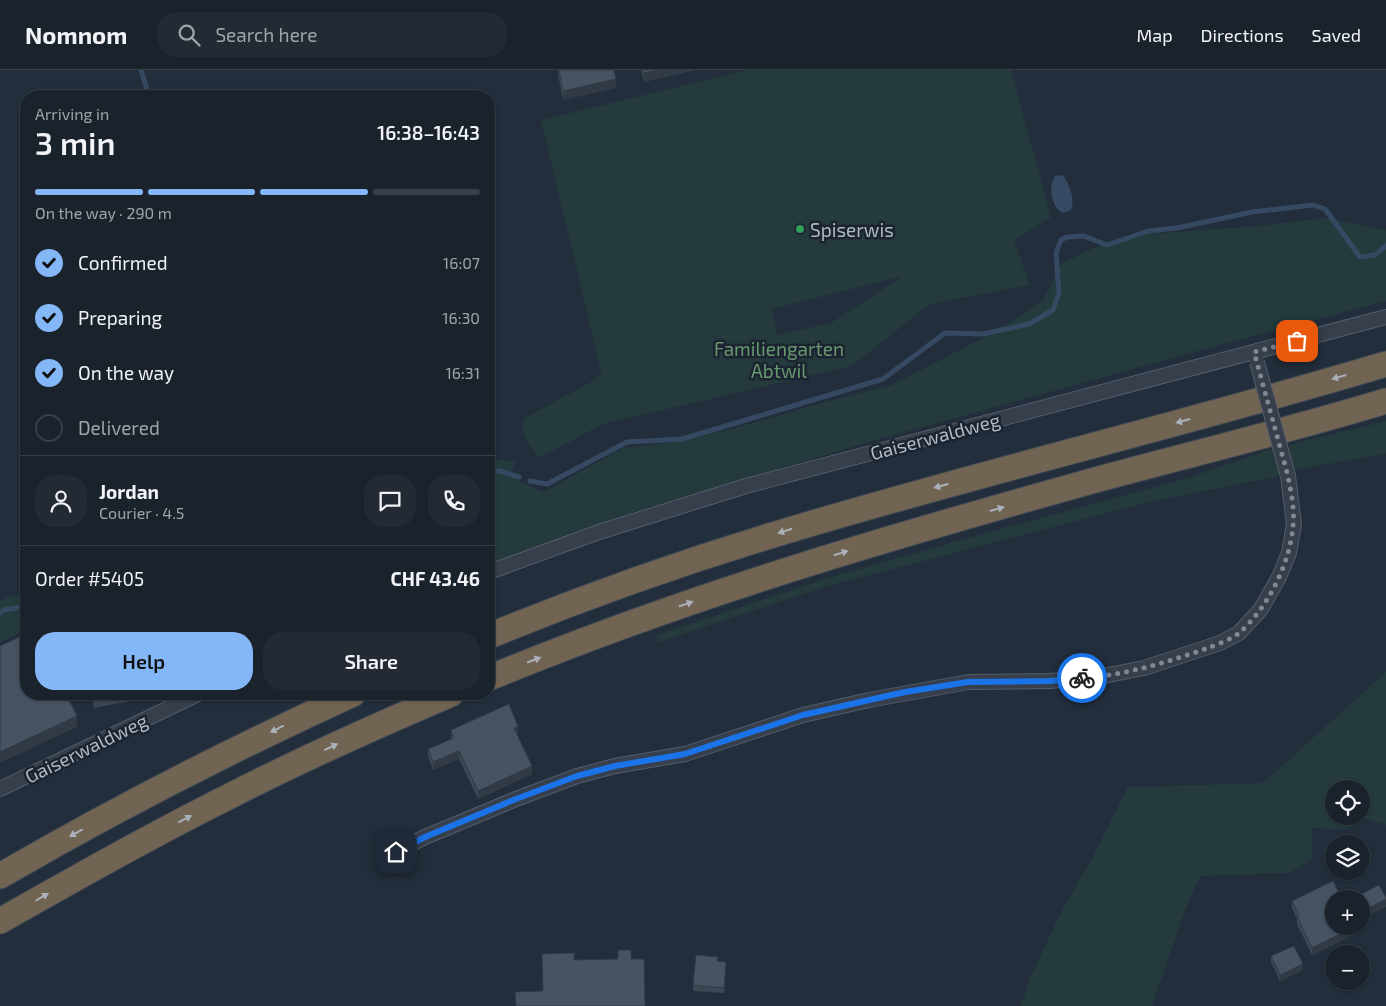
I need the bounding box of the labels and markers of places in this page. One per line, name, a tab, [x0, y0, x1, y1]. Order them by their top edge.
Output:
place label: Spiserwis	[810, 218, 894, 241]
marker: Spiserwis	[794, 223, 806, 235]
pin	[1276, 320, 1318, 362]
pin	[375, 831, 417, 873]

